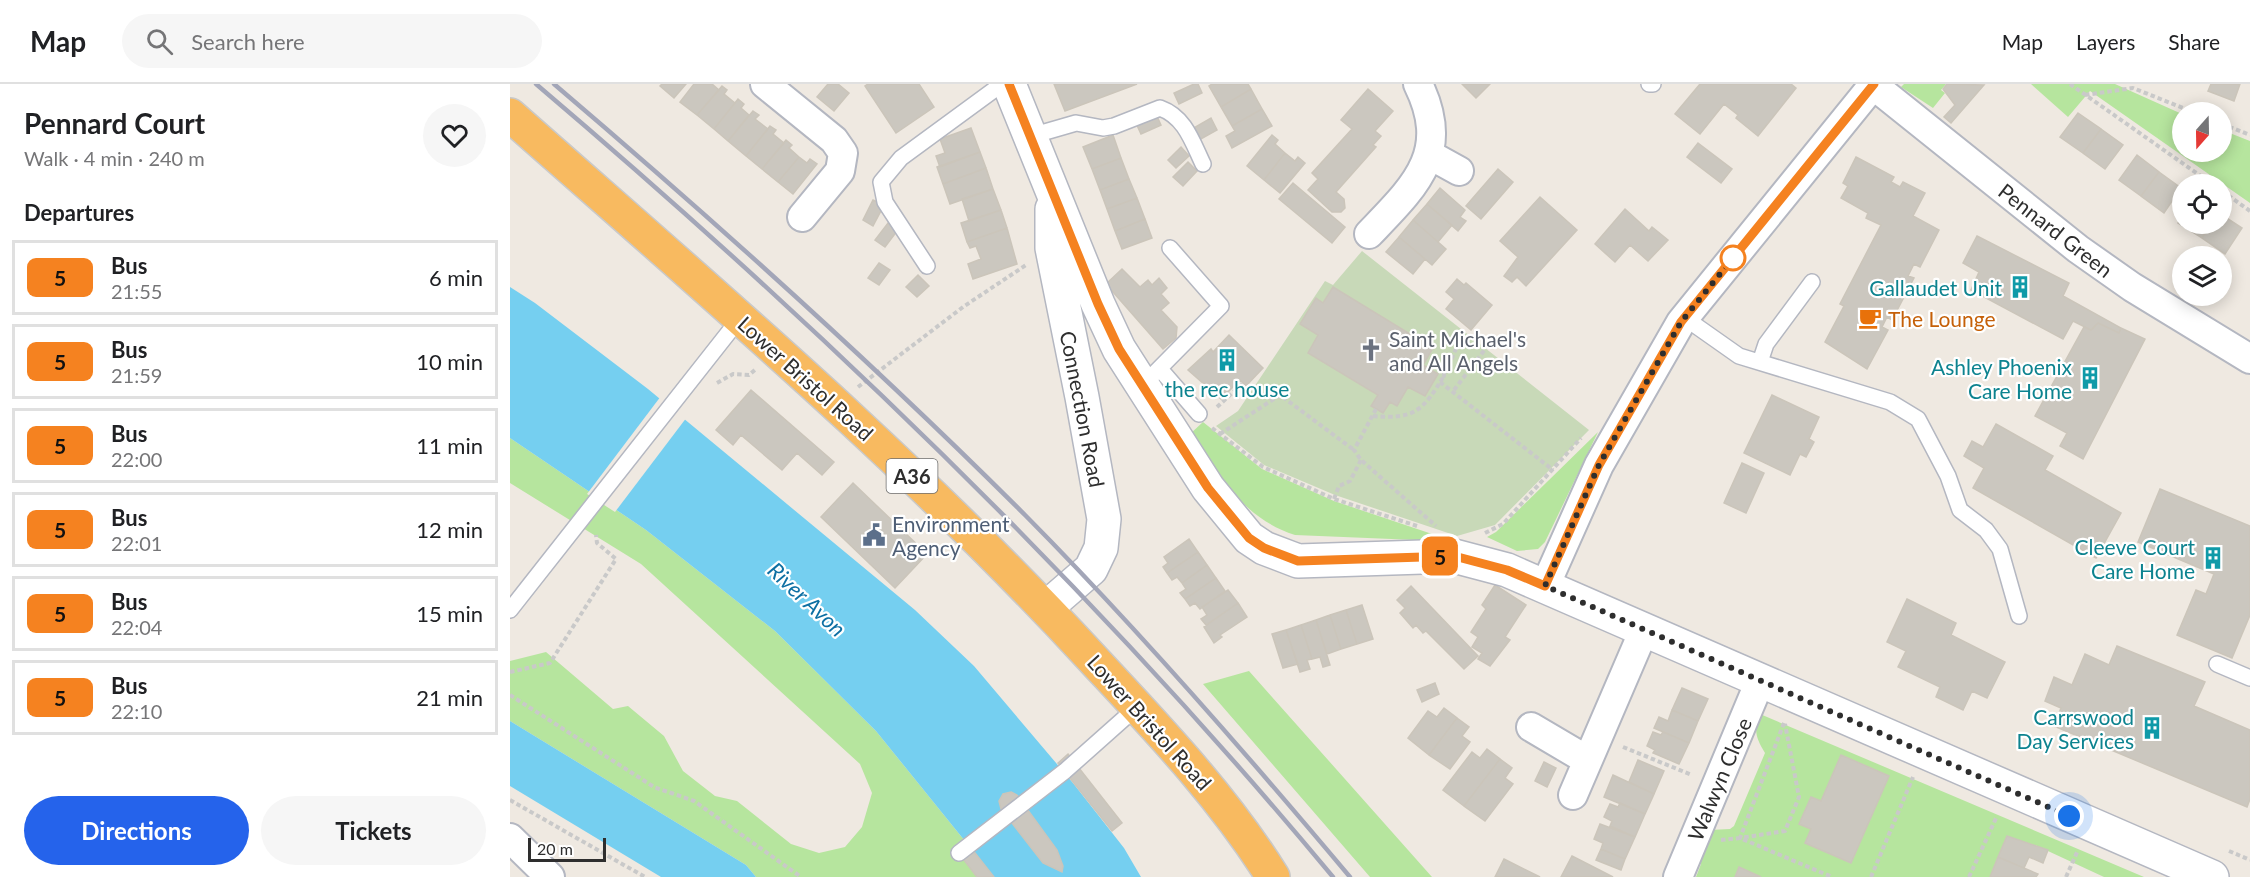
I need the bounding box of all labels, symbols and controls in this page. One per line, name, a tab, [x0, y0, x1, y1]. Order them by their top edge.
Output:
search box	[122, 14, 542, 68]
text: Map	[30, 24, 86, 58]
icon: search	[143, 25, 176, 58]
text: Search here	[191, 28, 305, 55]
text: Map	[2002, 29, 2043, 54]
text: Layers	[2076, 29, 2135, 54]
text: Share	[2168, 29, 2220, 54]
north arrow	[2172, 102, 2232, 162]
map controls	[2172, 102, 2232, 306]
button: heart	[423, 104, 486, 167]
text: Pennard Court	[24, 106, 205, 140]
text: Walk · 4 min · 240 m	[24, 146, 205, 170]
button: locate	[2172, 174, 2232, 234]
street label: Pennard Green	[1994, 178, 2118, 282]
text: Departures	[24, 199, 134, 226]
unlabelled marker	[1720, 245, 1746, 271]
button: layers	[2172, 246, 2232, 306]
text: Bus	[111, 252, 147, 279]
text: 6 min	[429, 264, 483, 291]
text: 5	[54, 265, 66, 290]
building icon: Gallaudet Unit	[2007, 274, 2033, 300]
place label: Gallaudet Unit	[1869, 275, 2002, 300]
text: 21:55	[111, 279, 162, 303]
cafe icon: The Lounge	[1857, 305, 1883, 331]
place label: The Lounge	[1888, 306, 1996, 331]
street label: Lower Bristol Road	[733, 311, 879, 445]
place label: Saint Michael's and All Angels	[1389, 326, 1526, 375]
street label: Connection Road	[1056, 329, 1110, 489]
text: Bus	[111, 336, 147, 363]
church icon: Saint Michael's and All Angels	[1358, 337, 1384, 363]
building icon: the rec house	[1214, 347, 1240, 373]
text: 10 min	[416, 348, 483, 375]
text: 5	[54, 349, 66, 374]
place label: Ashley Phoenix Care Home	[1931, 354, 2073, 403]
text: 21:59	[111, 363, 162, 387]
building icon: Ashley Phoenix Care Home	[2077, 365, 2103, 391]
place label: the rec house	[1165, 376, 1289, 401]
text: Bus	[111, 420, 147, 447]
text: 11 min	[416, 432, 483, 459]
text: 5	[54, 433, 66, 458]
text: 22:00	[111, 447, 162, 471]
road number: A36	[886, 459, 938, 493]
text: Bus	[111, 504, 147, 531]
place label: Environment Agency	[892, 511, 1010, 560]
text: 12 min	[416, 516, 483, 543]
text: 5	[54, 517, 66, 542]
public building icon: Environment Agency	[861, 522, 887, 548]
text: 22:01	[111, 531, 162, 555]
place label: Cleeve Court Care Home	[2074, 534, 2195, 583]
line badge: 5	[1420, 536, 1460, 576]
text: 5	[1434, 544, 1446, 569]
building icon: Cleeve Court Care Home	[2200, 545, 2226, 571]
water label: River Avon	[762, 556, 852, 642]
text: Bus	[111, 588, 147, 615]
text: 15 min	[416, 600, 483, 627]
text: 5	[54, 601, 66, 626]
text: 22:04	[111, 615, 162, 639]
street label: Lower Bristol Road	[1083, 649, 1217, 795]
text: Bus	[111, 672, 147, 699]
text: 21 min	[416, 684, 483, 711]
text: 5	[54, 685, 66, 710]
text: 22:10	[111, 699, 162, 723]
place label: Carrswood Day Services	[2016, 704, 2134, 753]
street label: Walwyn Close	[1682, 714, 1756, 844]
building icon: Carrswood Day Services	[2139, 715, 2165, 741]
button: Directions	[24, 796, 249, 865]
button: Tickets	[261, 796, 486, 865]
your location	[2054, 801, 2084, 831]
scale bar	[528, 835, 606, 862]
text: 20 m	[537, 839, 573, 858]

